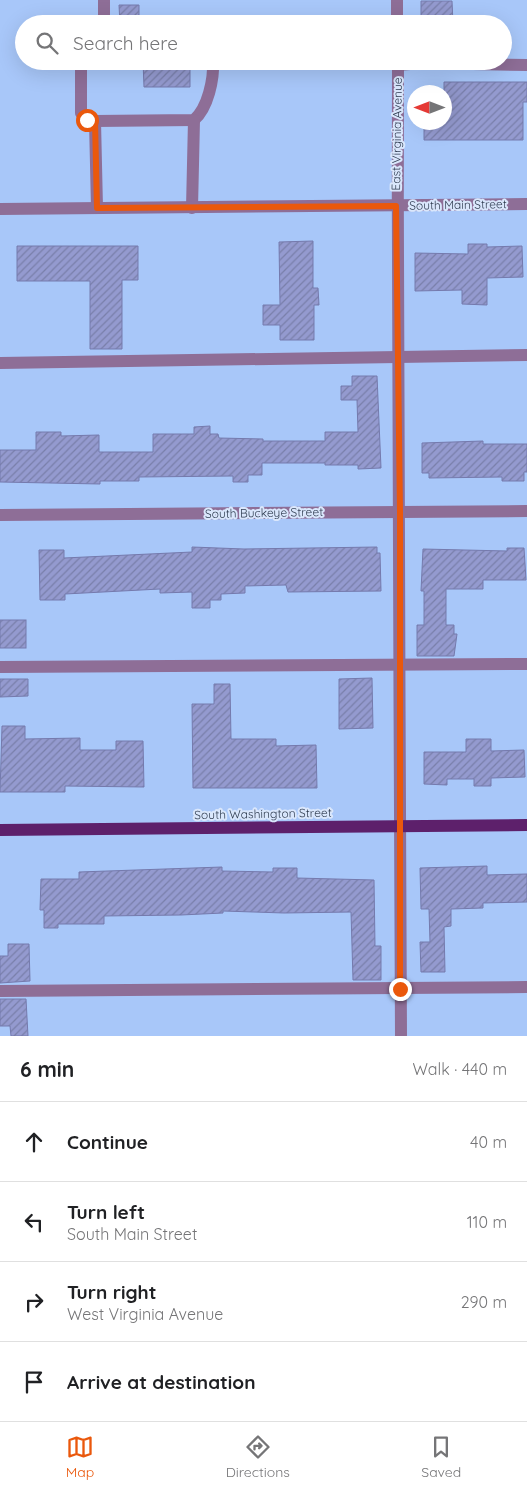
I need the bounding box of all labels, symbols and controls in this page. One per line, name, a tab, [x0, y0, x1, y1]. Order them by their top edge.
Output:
search box	[15, 15, 512, 70]
icon: search	[33, 29, 61, 57]
text: Search here	[73, 31, 178, 55]
street label: East Virginia Avenue	[388, 77, 405, 191]
north arrow	[407, 85, 452, 130]
route start	[76, 109, 99, 132]
street label: South Main Street	[409, 196, 507, 213]
street label: South Buckeye Street	[205, 504, 323, 521]
street label: South Washington Street	[194, 805, 332, 822]
route end	[389, 978, 412, 1001]
text: 6 min	[20, 1056, 74, 1082]
text: Walk · 440 m	[413, 1059, 507, 1079]
icon: ahead	[20, 1128, 48, 1156]
text: Continue	[67, 1130, 148, 1154]
text: 40 m	[470, 1132, 507, 1152]
text: Turn left	[67, 1200, 145, 1224]
icon: left	[20, 1208, 48, 1236]
text: 110 m	[467, 1212, 507, 1232]
text: South Main Street	[67, 1224, 197, 1244]
text: Turn right	[67, 1280, 156, 1304]
icon: right	[20, 1288, 48, 1316]
text: 290 m	[461, 1292, 507, 1312]
text: West Virginia Avenue	[67, 1304, 223, 1324]
icon: arrive	[20, 1368, 48, 1396]
text: Arrive at destination	[67, 1370, 256, 1394]
tab: Map	[66, 1433, 94, 1481]
tab: Directions	[226, 1433, 290, 1481]
tab: Saved	[421, 1433, 461, 1481]

